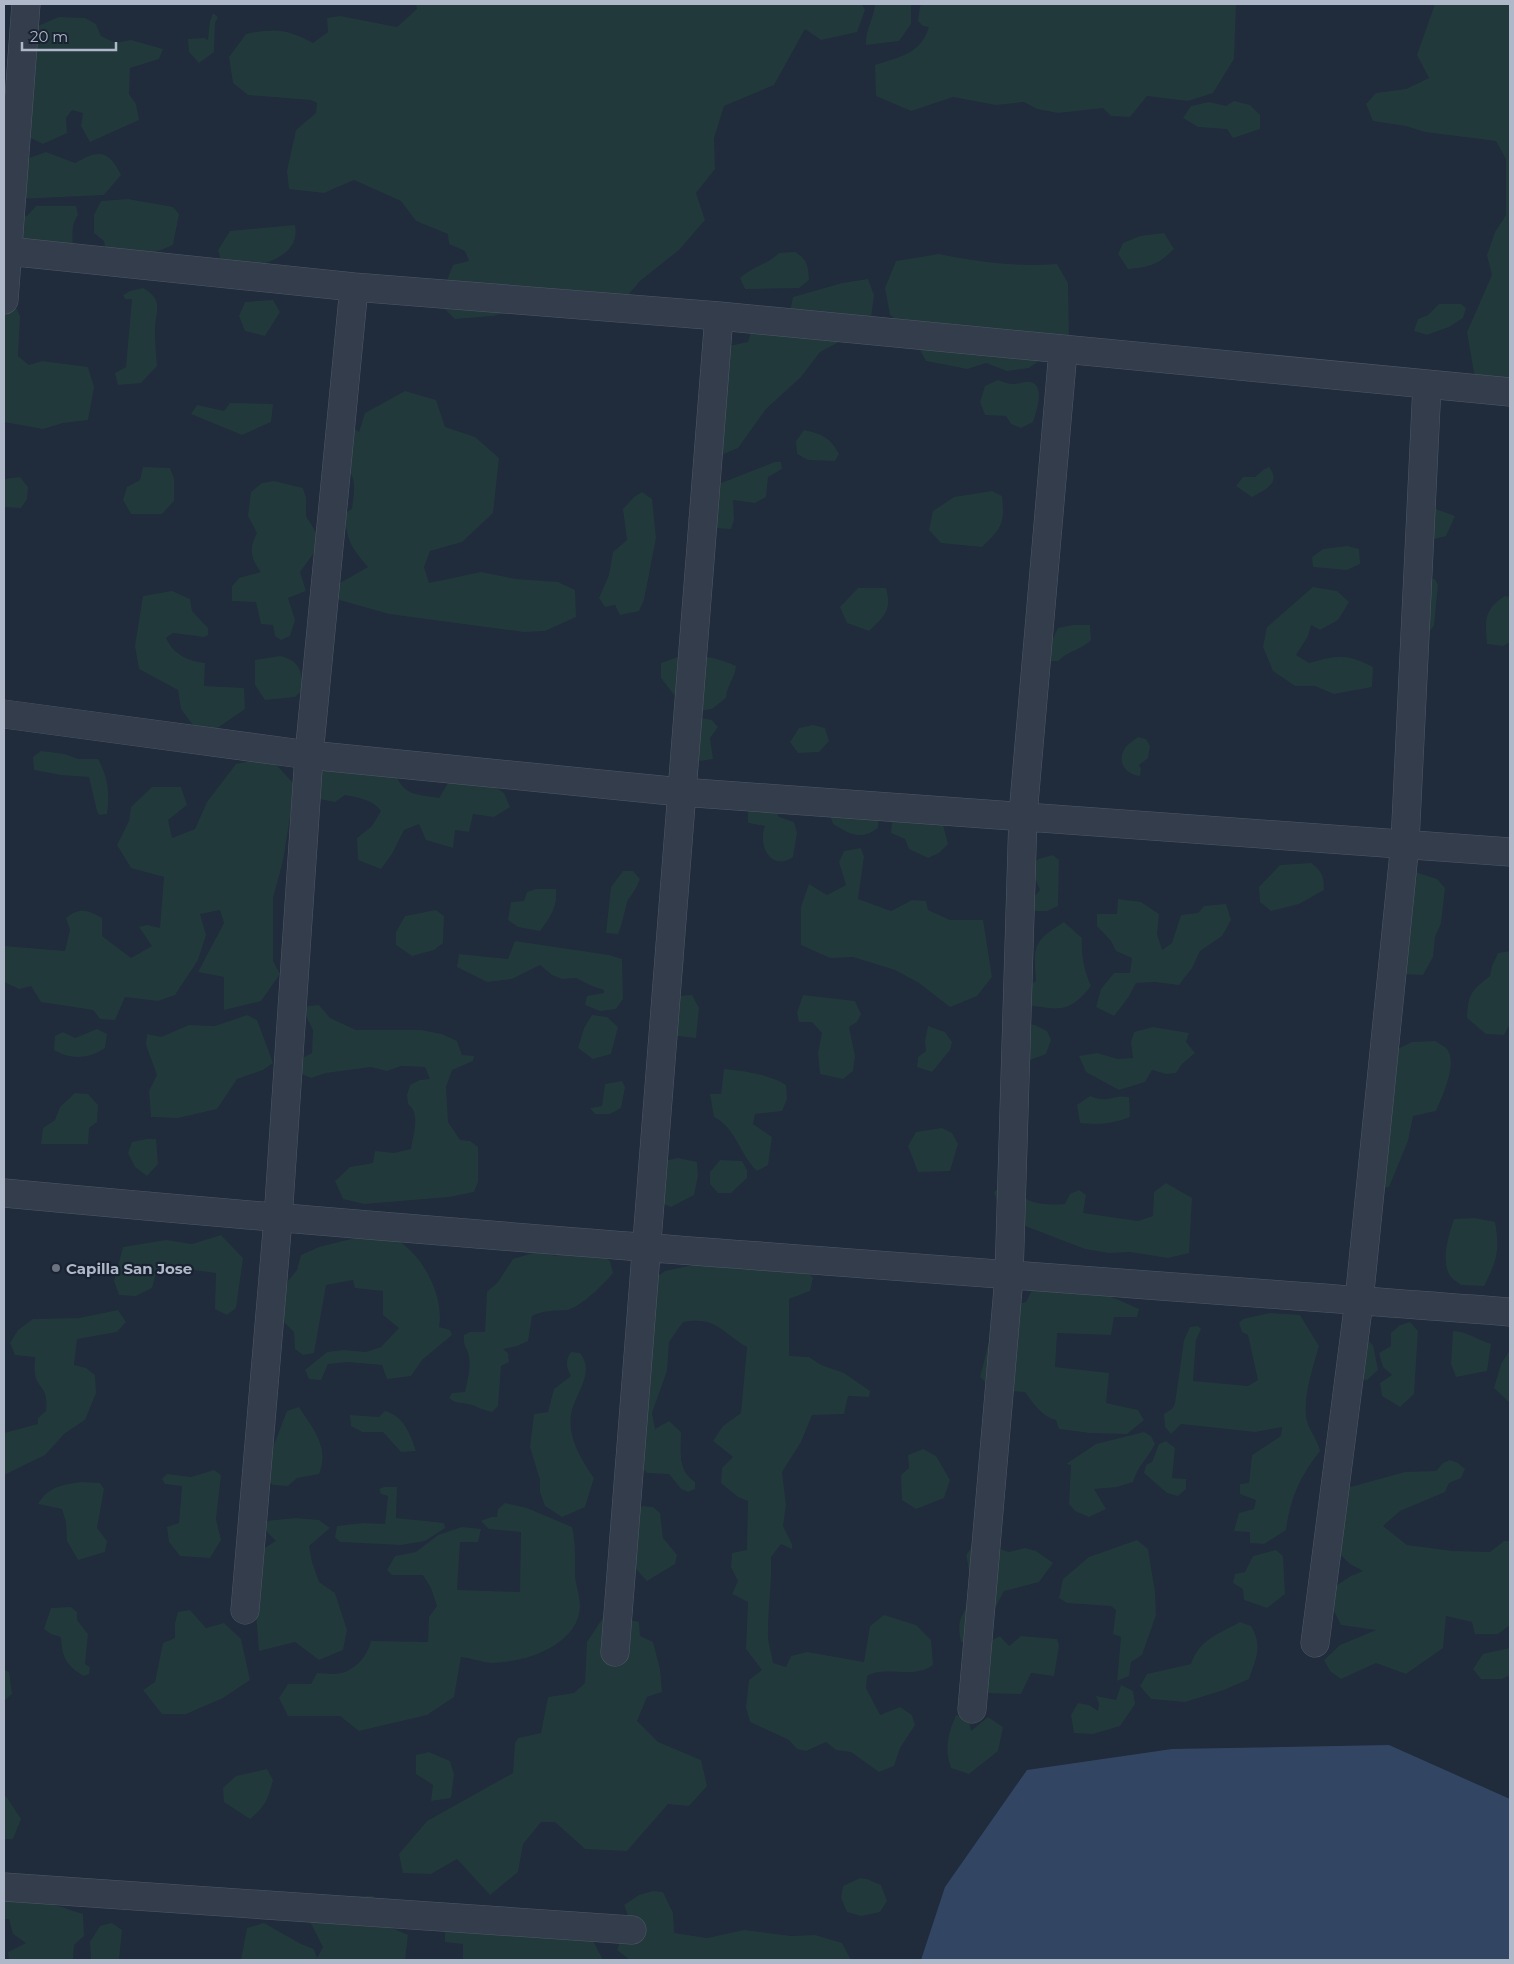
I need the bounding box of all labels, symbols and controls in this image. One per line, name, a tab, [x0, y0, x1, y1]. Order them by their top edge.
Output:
scale bar	[22, 20, 116, 52]
text: 20 m	[30, 27, 68, 46]
place label: Capilla San Jose	[66, 1259, 192, 1278]
marker: Capilla San Jose	[50, 1262, 62, 1274]

